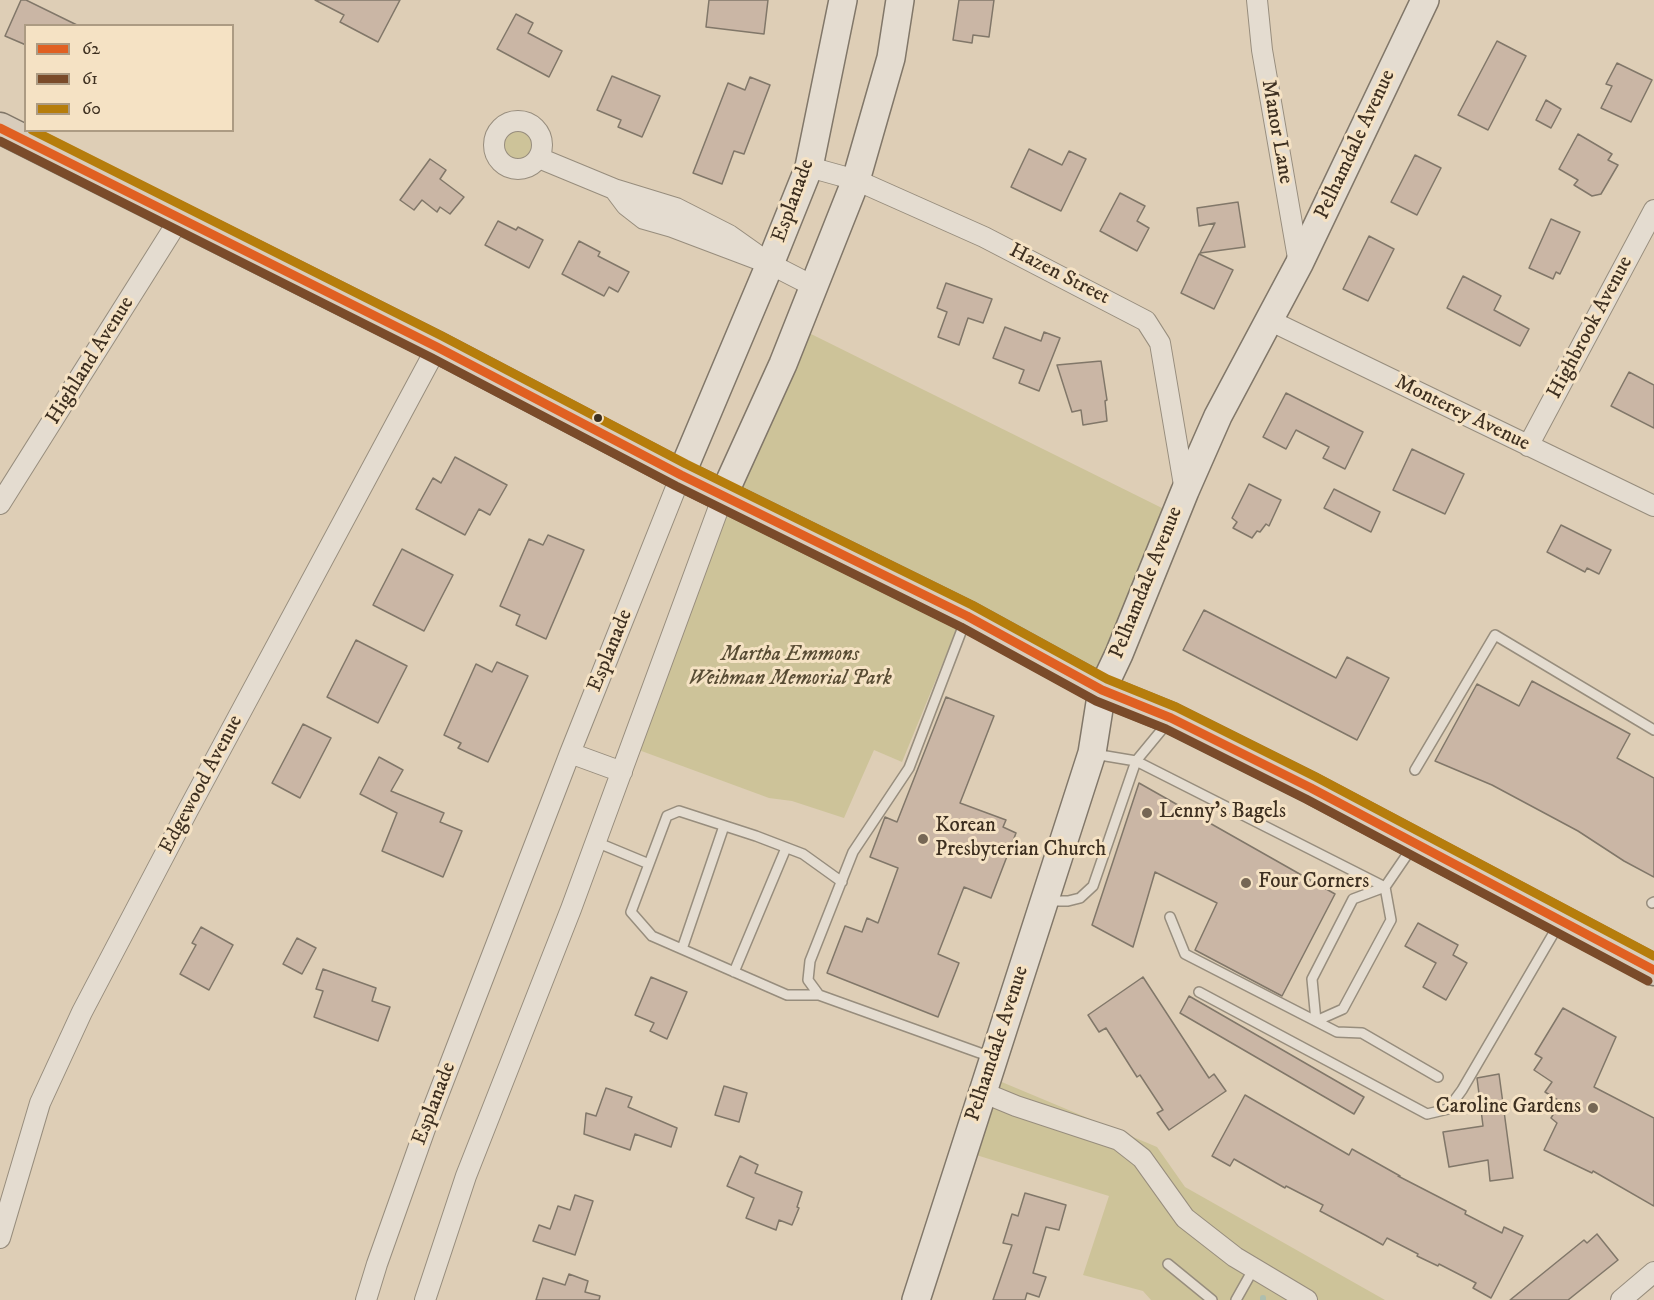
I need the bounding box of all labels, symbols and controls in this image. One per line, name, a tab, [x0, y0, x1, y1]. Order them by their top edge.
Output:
legend	[24, 24, 234, 132]
text: 62	[82, 38, 100, 60]
street label: Pelhamdale Avenue	[1310, 66, 1402, 224]
text: 61	[82, 68, 98, 90]
street label: Manor Lane	[1254, 78, 1298, 186]
text: 60	[82, 98, 101, 120]
street label: Esplanade	[767, 156, 821, 246]
street label: Hazen Street	[1004, 239, 1114, 311]
street label: Highbrook Avenue	[1543, 252, 1639, 404]
street label: Highland Avenue	[42, 292, 140, 430]
street label: Monterey Avenue	[1390, 370, 1534, 458]
unlabelled marker	[592, 412, 604, 424]
street label: Pelhamdale Avenue	[1105, 503, 1189, 663]
street label: Esplanade	[583, 606, 639, 696]
park label: Martha Emmons Weihman Memorial Park	[688, 643, 892, 693]
street label: Edgewood Avenue	[155, 711, 249, 859]
place label: Lenny's Bagels	[1159, 800, 1286, 826]
marker: Lenny's Bagels	[1140, 806, 1154, 820]
place label: Korean Presbyterian Church	[935, 814, 1106, 864]
marker: Korean Presbyterian Church	[916, 832, 930, 846]
place label: Four Corners	[1258, 870, 1369, 896]
marker: Four Corners	[1239, 876, 1253, 890]
street label: Pelhamdale Avenue	[961, 963, 1035, 1125]
street label: Esplanade	[408, 1059, 462, 1149]
place label: Caroline Gardens	[1436, 1095, 1581, 1121]
marker: Caroline Gardens	[1586, 1101, 1600, 1115]

